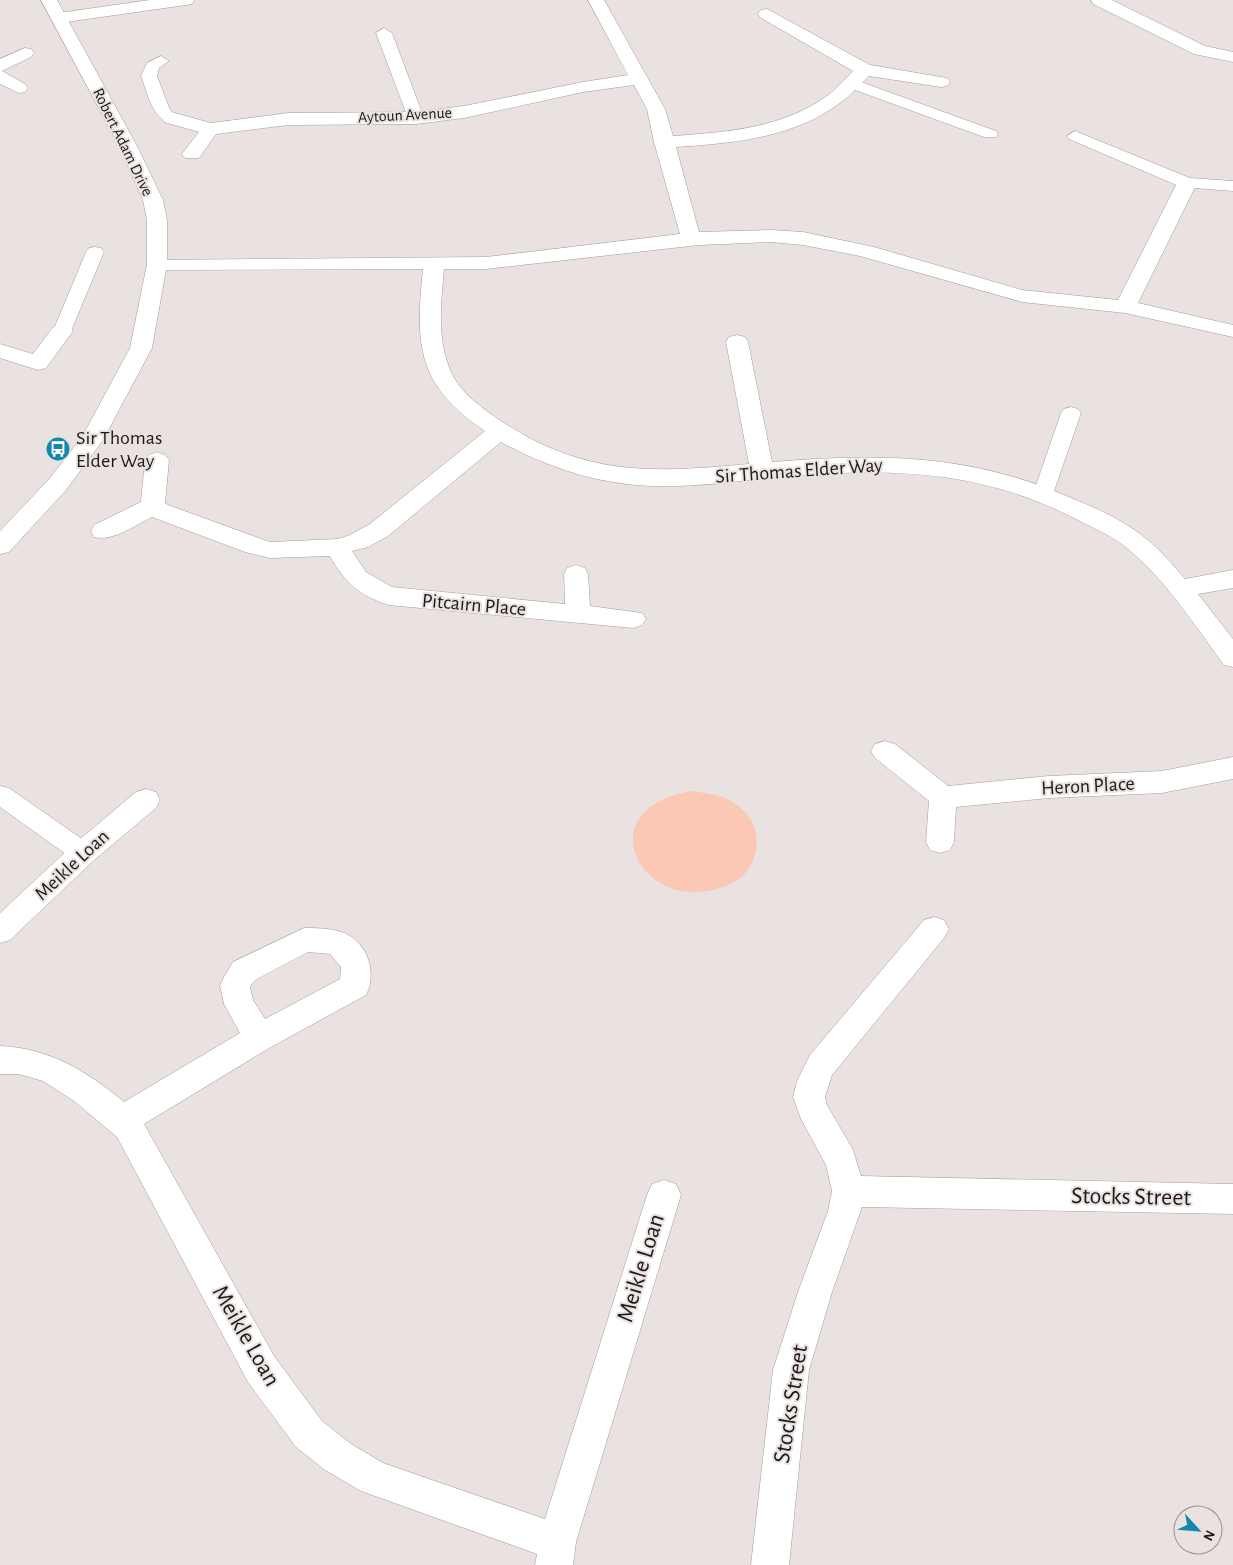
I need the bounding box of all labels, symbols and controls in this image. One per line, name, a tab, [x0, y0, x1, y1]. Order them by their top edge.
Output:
street label: Robert Adam Drive	[90, 86, 156, 198]
street label: Aytoun Avenue	[358, 105, 452, 126]
place label: Sir Thomas Elder Way	[76, 428, 162, 471]
bus stop icon: Sir Thomas Elder Way	[45, 436, 71, 462]
street label: Sir Thomas Elder Way	[715, 455, 884, 487]
street label: Pitcairn Place	[421, 590, 527, 620]
street label: Heron Place	[1041, 774, 1135, 798]
street label: Meikle Loan	[31, 826, 113, 904]
street label: Stocks Street	[1071, 1184, 1192, 1210]
street label: Meikle Loan	[613, 1211, 669, 1325]
street label: Meikle Loan	[208, 1282, 284, 1390]
street label: Stocks Street	[770, 1343, 812, 1465]
north arrow	[1173, 1505, 1223, 1555]
text: N	[1200, 1528, 1217, 1543]

